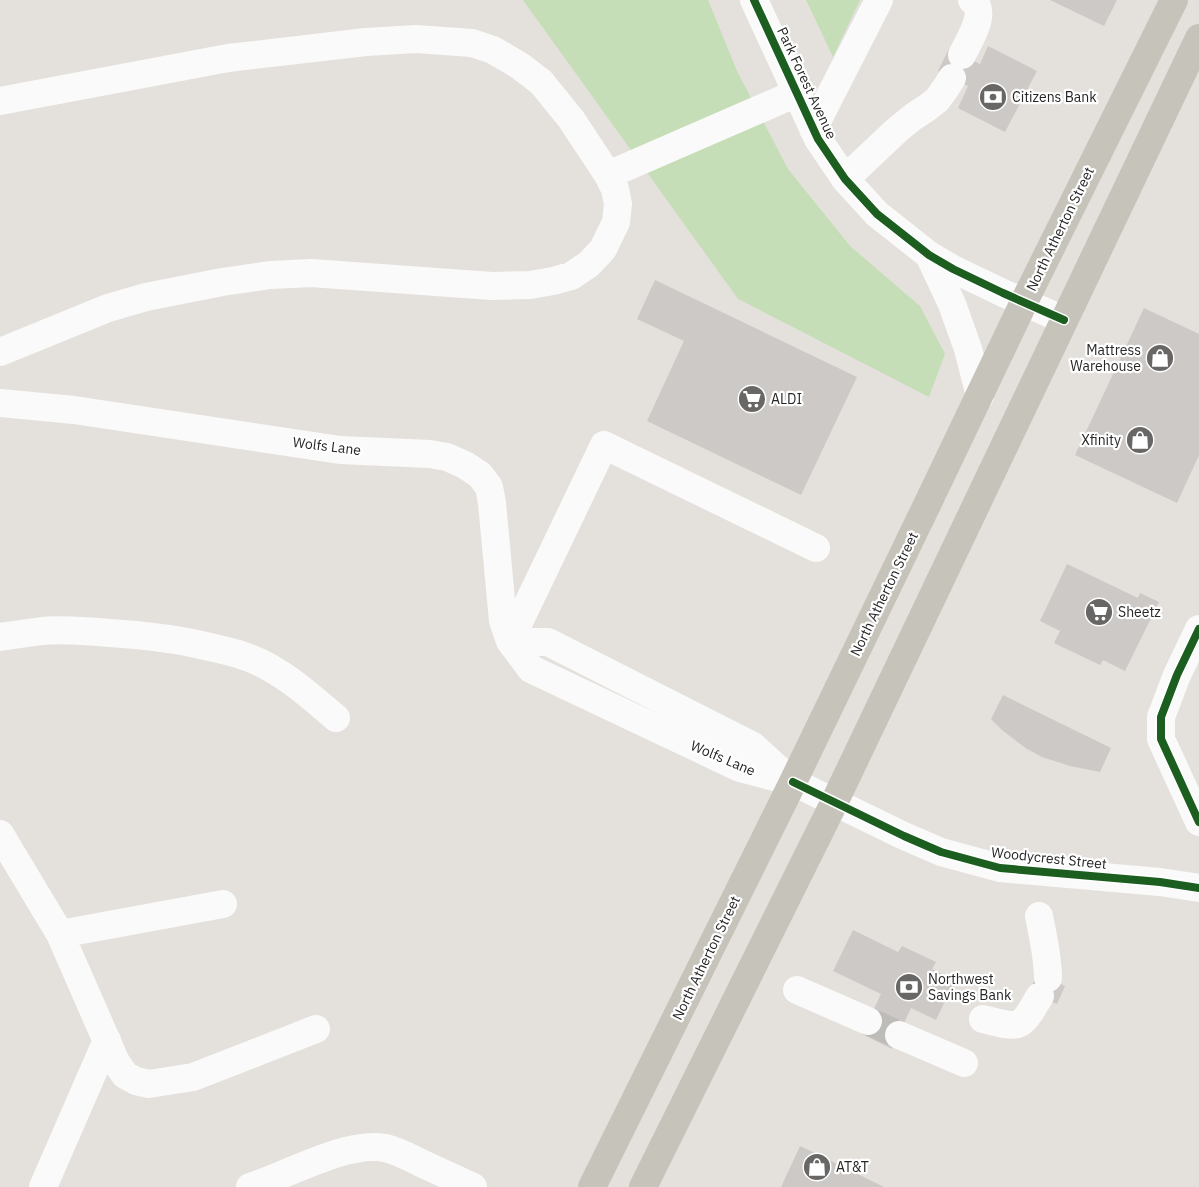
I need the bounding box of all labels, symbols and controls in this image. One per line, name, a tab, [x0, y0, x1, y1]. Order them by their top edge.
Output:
street label: Park Forest Avenue	[773, 24, 841, 142]
bank icon: Citizens Bank	[978, 82, 1008, 112]
place label: Citizens Bank	[1012, 88, 1097, 106]
street label: North Atherton Street	[1022, 164, 1098, 294]
place label: Mattress Warehouse	[1070, 341, 1141, 375]
shop icon: Mattress Warehouse	[1145, 343, 1175, 373]
supermarket icon: ALDI	[737, 384, 767, 414]
place label: ALDI	[771, 390, 802, 408]
shop icon: Xfinity	[1125, 425, 1155, 455]
place label: Xfinity	[1081, 431, 1121, 449]
street label: Wolfs Lane	[292, 433, 362, 459]
street label: North Atherton Street	[846, 529, 922, 659]
supermarket icon: Sheetz	[1084, 597, 1114, 627]
place label: Sheetz	[1118, 603, 1161, 621]
street label: Wolfs Lane	[688, 736, 758, 780]
street label: Woodycrest Street	[990, 843, 1108, 873]
street label: North Atherton Street	[668, 893, 744, 1023]
place label: Northwest Savings Bank	[928, 970, 1012, 1004]
bank icon: Northwest Savings Bank	[894, 972, 924, 1002]
shop icon: AT&T	[802, 1152, 832, 1182]
place label: AT&T	[836, 1158, 869, 1176]

